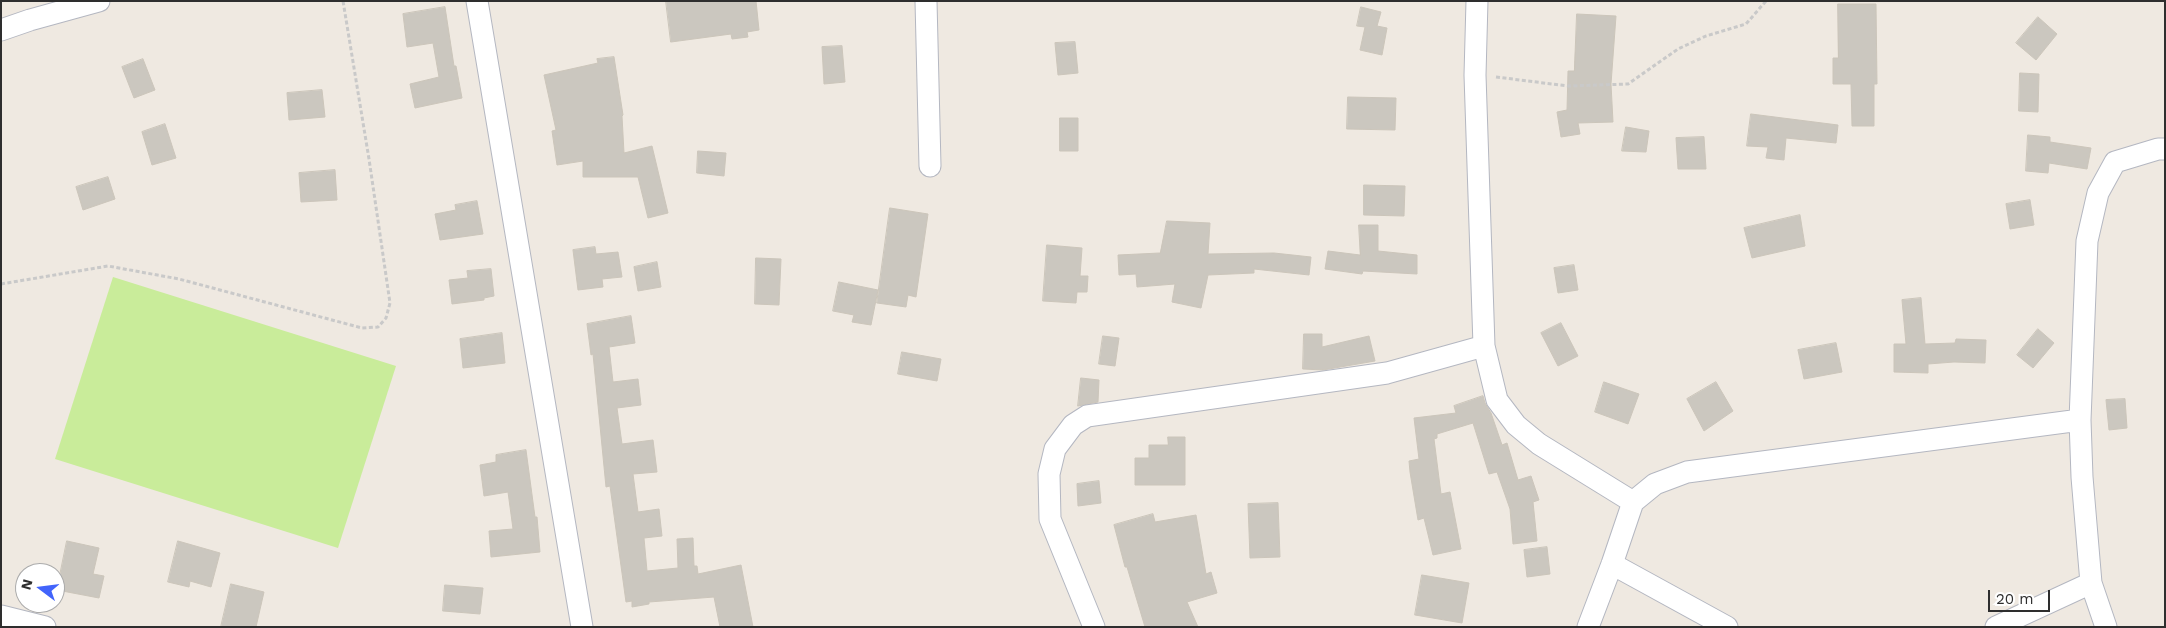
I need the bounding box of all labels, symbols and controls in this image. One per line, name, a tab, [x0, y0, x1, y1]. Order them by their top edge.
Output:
north arrow	[15, 563, 65, 613]
text: N	[17, 577, 36, 591]
scale bar	[1991, 580, 2054, 612]
text: 20 m	[1996, 590, 2034, 608]

